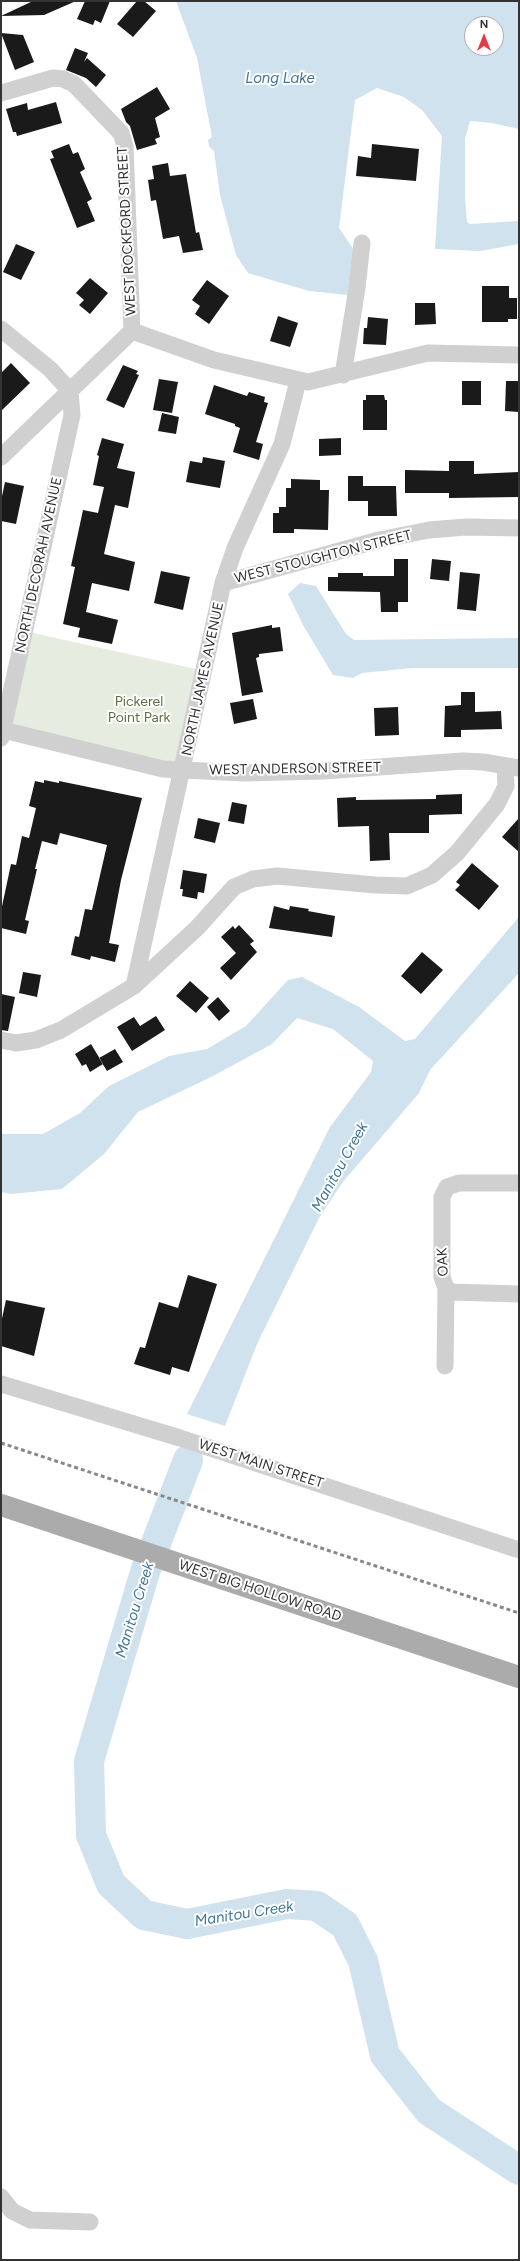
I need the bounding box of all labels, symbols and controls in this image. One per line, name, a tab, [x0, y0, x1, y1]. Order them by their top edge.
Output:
north arrow	[464, 16, 504, 56]
text: N	[480, 18, 488, 31]
water label: Long Lake	[245, 70, 315, 88]
street label: WEST ROCKFORD STREET	[114, 146, 140, 316]
street label: NORTH DECORAH AVENUE	[12, 476, 66, 654]
street label: WEST STOUGHTON STREET	[233, 527, 413, 587]
street label: NORTH JAMES AVENUE	[178, 601, 228, 757]
park label: Pickerel Point Park	[108, 694, 170, 726]
street label: WEST ANDERSON STREET	[209, 759, 381, 779]
water label: Manitou Creek	[308, 1119, 372, 1215]
street label: OAK	[434, 1247, 452, 1277]
street label: WEST MAIN STREET	[196, 1436, 326, 1492]
street label: WEST BIG HOLLOW ROAD	[177, 1557, 343, 1625]
water label: Manitou Creek	[112, 1560, 158, 1660]
water label: Manitou Creek	[193, 1897, 295, 1931]

